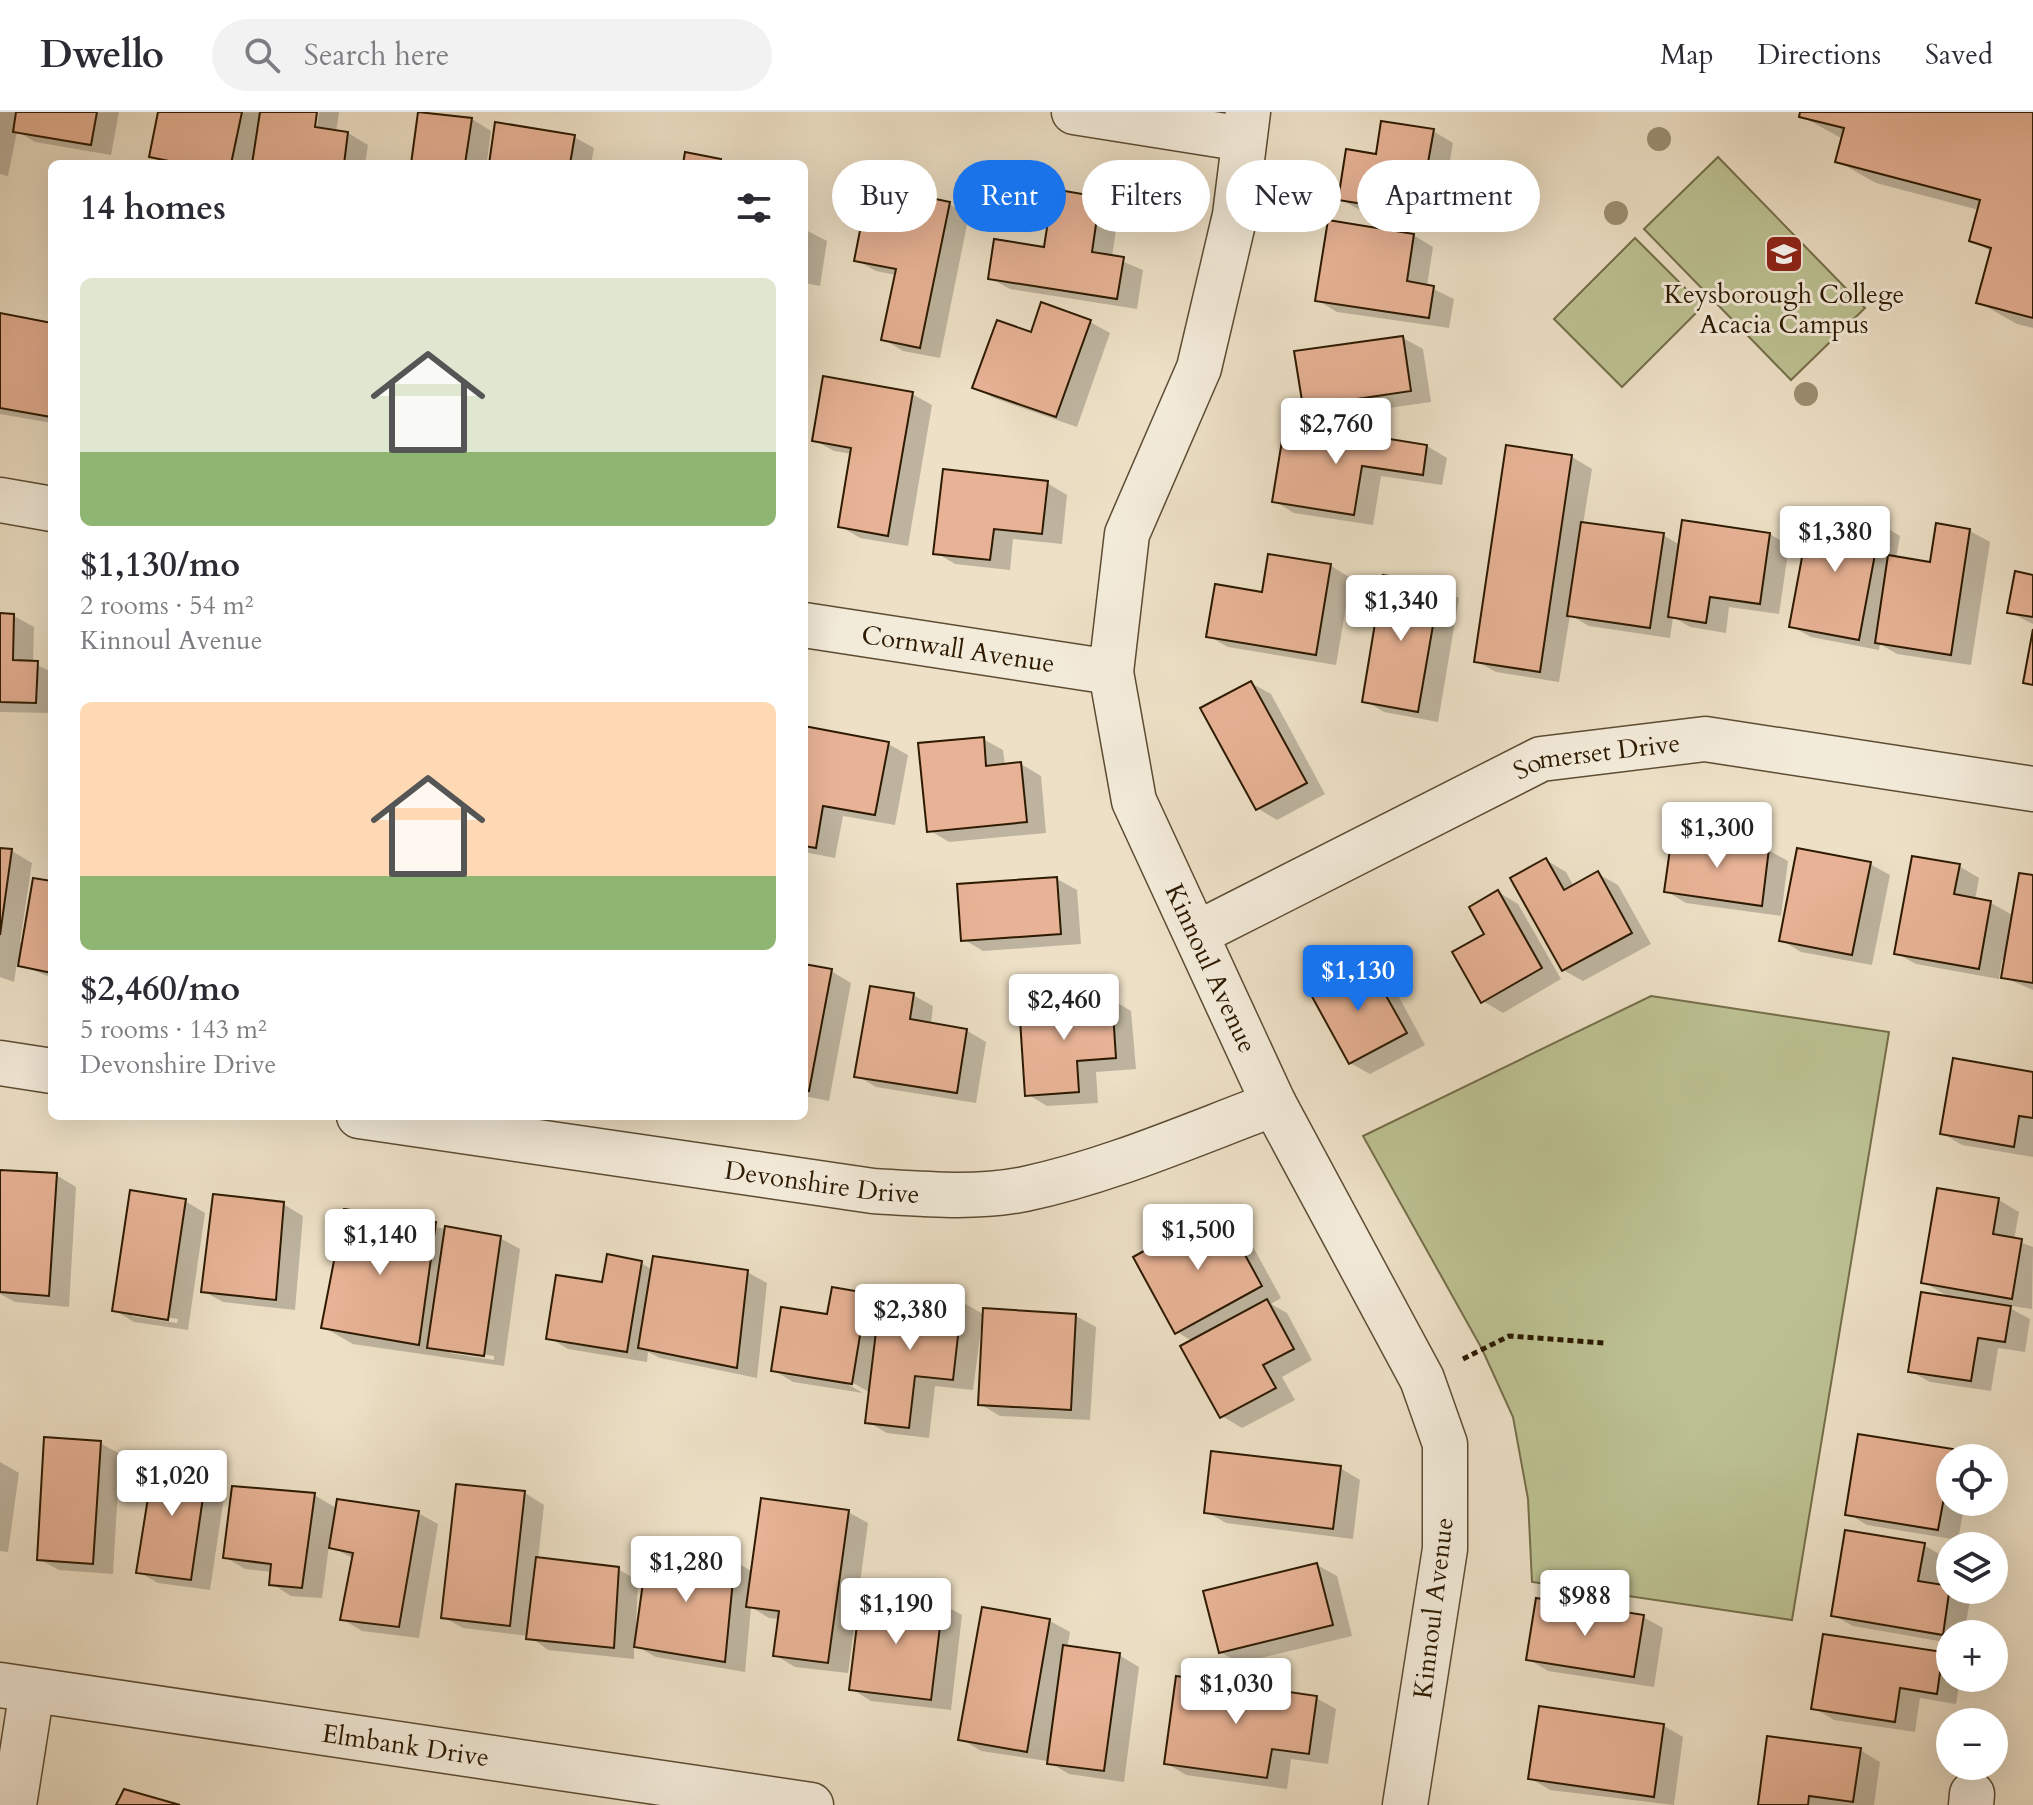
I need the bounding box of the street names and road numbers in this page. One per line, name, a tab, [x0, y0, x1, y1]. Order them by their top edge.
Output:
street label: Cornwall Avenue	[859, 617, 1057, 681]
street label: Somerset Drive	[1507, 725, 1682, 788]
street label: Kinnoul Avenue	[1157, 878, 1265, 1059]
street label: Devonshire Drive	[722, 1153, 921, 1212]
street label: Kinnoul Avenue	[1405, 1515, 1462, 1701]
street label: Elmbank Drive	[320, 1716, 491, 1775]

